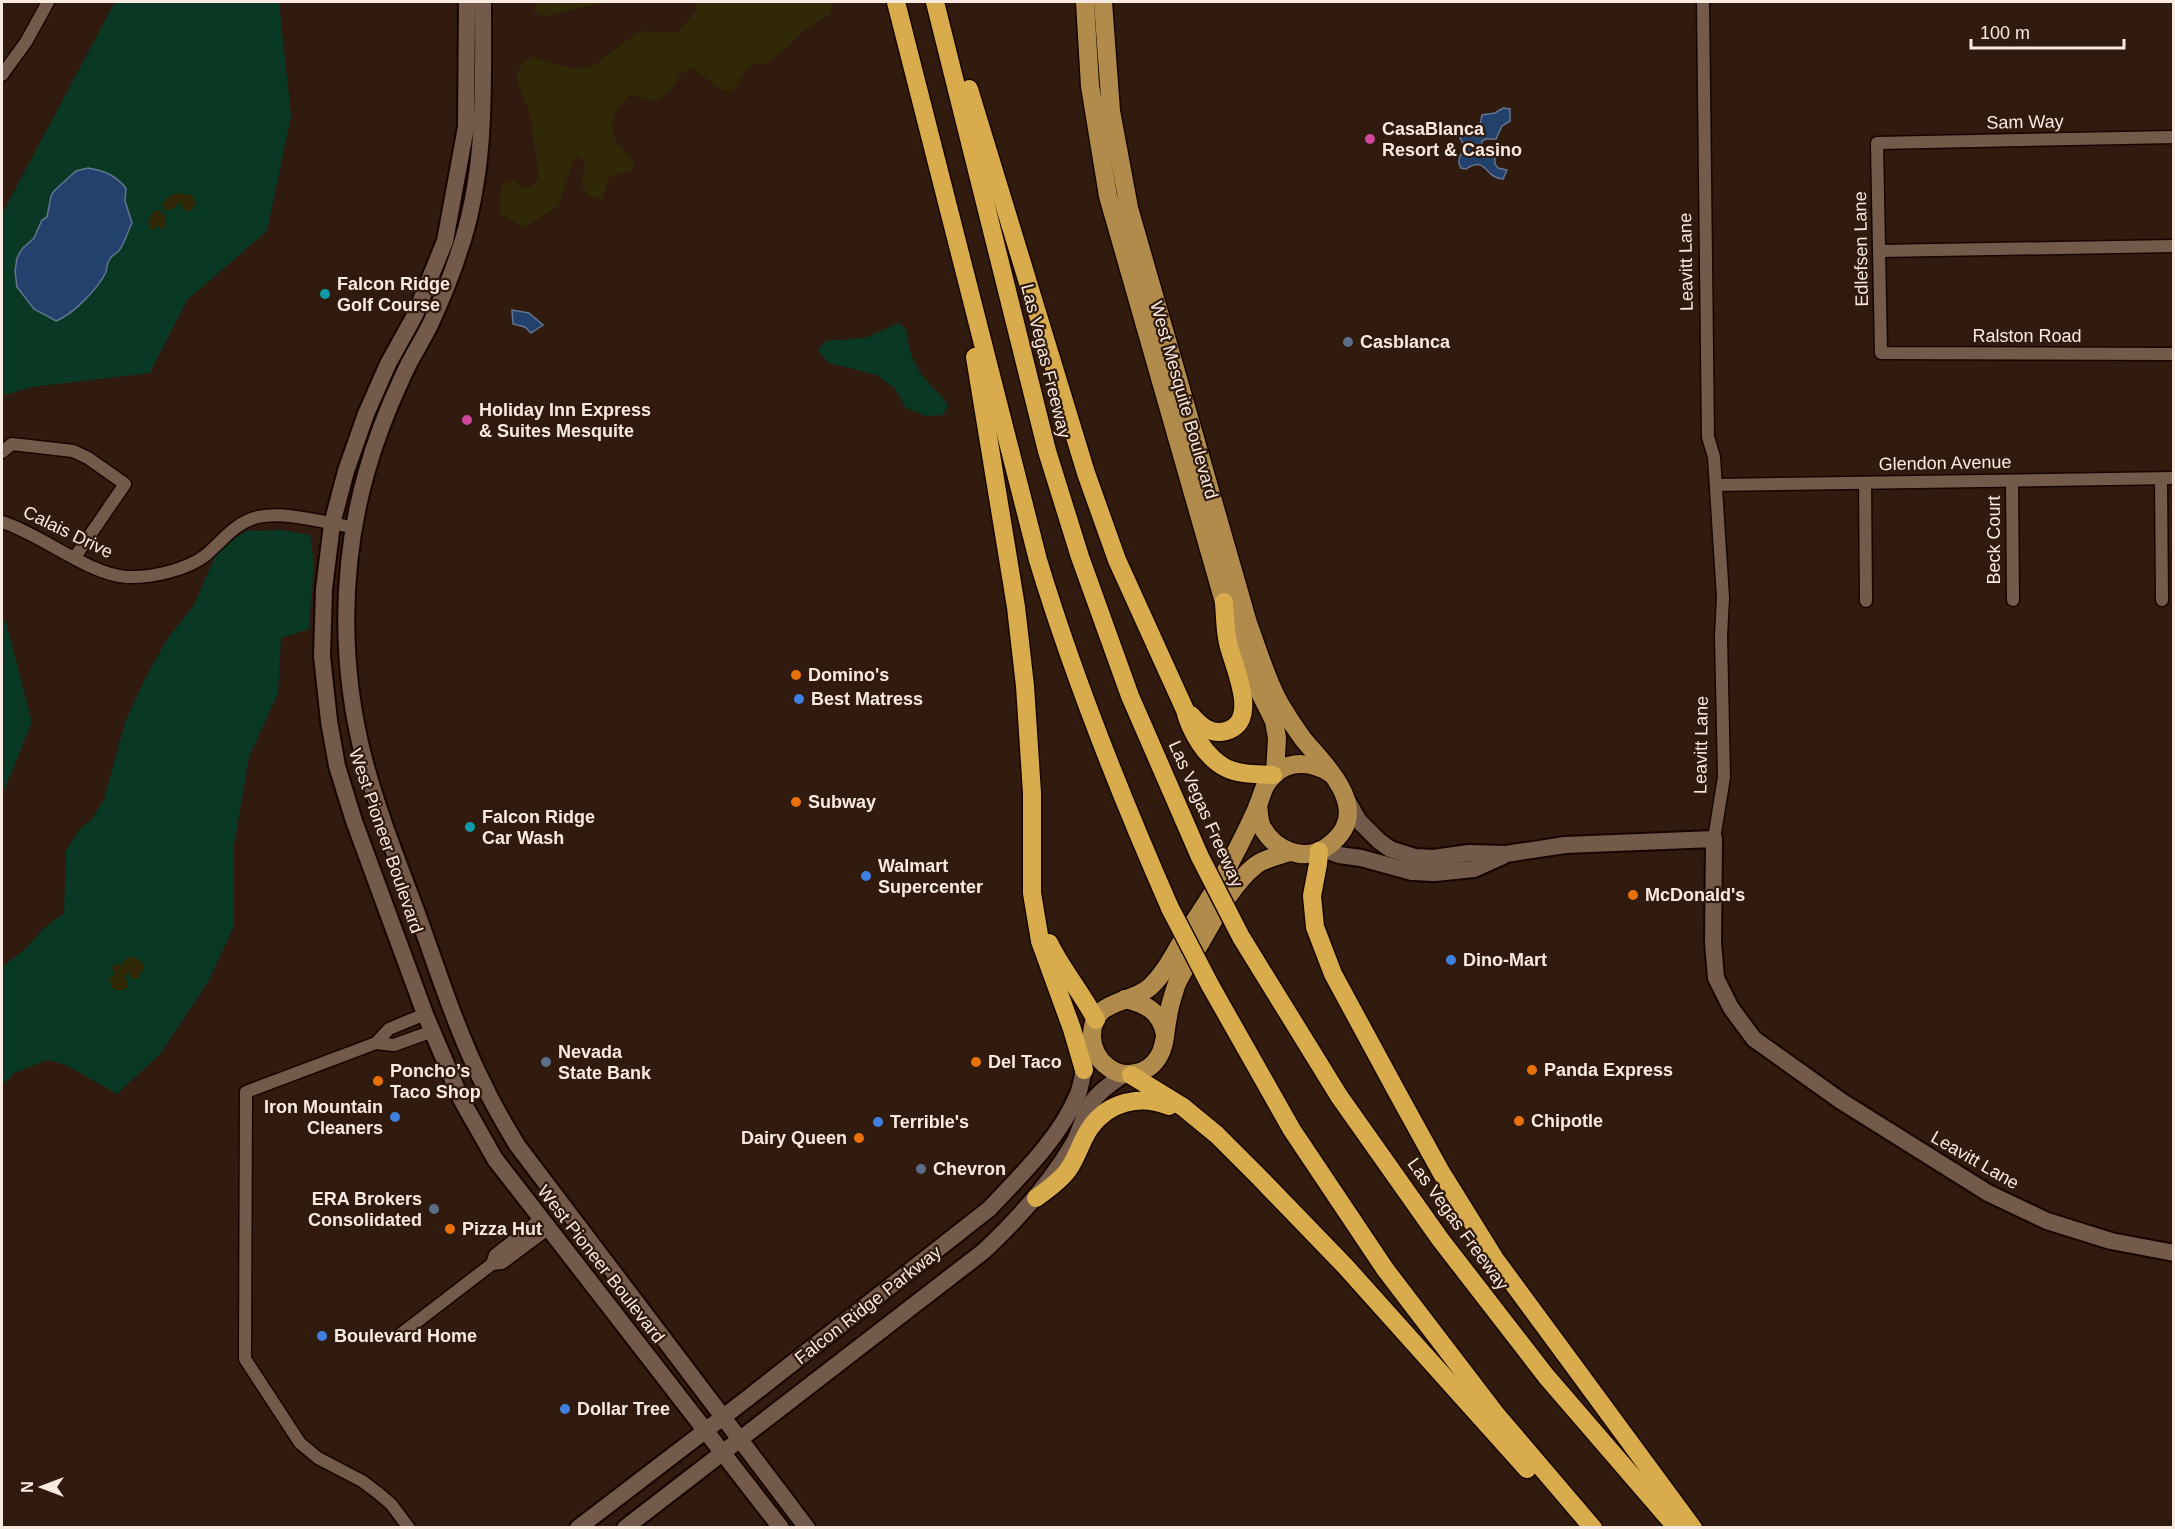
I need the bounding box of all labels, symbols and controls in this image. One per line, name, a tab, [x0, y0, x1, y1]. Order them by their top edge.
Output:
scale bar	[1971, 12, 2124, 50]
text: 100 m	[1980, 23, 2030, 43]
street label: Sam Way	[1986, 111, 2064, 133]
place label: CasaBlanca Resort & Casino	[1382, 119, 1522, 160]
marker: CasaBlanca Resort & Casino	[1363, 132, 1377, 146]
street label: Edlefsen Lane	[1850, 191, 1872, 307]
street label: Leavitt Lane	[1675, 213, 1697, 311]
place label: Falcon Ridge Golf Course	[337, 274, 450, 315]
street label: Las Vegas Freeway	[1017, 282, 1075, 440]
marker: Falcon Ridge Golf Course	[318, 287, 332, 301]
street label: West Mesquite Boulevard	[1146, 299, 1222, 501]
street label: Ralston Road	[1972, 326, 2082, 346]
place label: Casblanca	[1360, 332, 1451, 352]
marker: Casblanca	[1341, 335, 1355, 349]
place label: Holiday Inn Express & Suites Mesquite	[479, 400, 651, 441]
marker: Holiday Inn Express & Suites Mesquite	[460, 413, 474, 427]
street label: Glendon Avenue	[1878, 452, 2012, 474]
street label: Beck Court	[1984, 495, 2004, 585]
street label: Calais Drive	[20, 502, 116, 562]
place label: Domino's	[808, 665, 889, 685]
marker: Domino's	[789, 668, 803, 682]
place label: Best Matress	[811, 689, 923, 709]
marker: Best Matress	[792, 692, 806, 706]
street label: Leavitt Lane	[1690, 696, 1712, 794]
street label: Las Vegas Freeway	[1165, 738, 1247, 890]
street label: West Pioneer Boulevard	[345, 746, 427, 936]
place label: Subway	[808, 792, 876, 812]
marker: Subway	[789, 795, 803, 809]
place label: Falcon Ridge Car Wash	[482, 807, 595, 848]
marker: Falcon Ridge Car Wash	[463, 820, 477, 834]
place label: Walmart Supercenter	[878, 856, 983, 897]
marker: Walmart Supercenter	[859, 869, 873, 883]
place label: McDonald's	[1645, 885, 1745, 905]
marker: McDonald's	[1626, 888, 1640, 902]
place label: Dino-Mart	[1463, 950, 1547, 970]
marker: Dino-Mart	[1444, 953, 1458, 967]
place label: Nevada State Bank	[558, 1042, 652, 1083]
place label: Del Taco	[988, 1052, 1062, 1072]
marker: Nevada State Bank	[539, 1055, 553, 1069]
marker: Del Taco	[969, 1055, 983, 1069]
place label: Panda Express	[1544, 1060, 1673, 1080]
place label: Poncho’s Taco Shop	[390, 1061, 481, 1102]
marker: Panda Express	[1525, 1063, 1539, 1077]
marker: Poncho’s Taco Shop	[371, 1074, 385, 1088]
place label: Iron Mountain Cleaners	[264, 1097, 383, 1138]
marker: Iron Mountain Cleaners	[388, 1110, 402, 1124]
place label: Chipotle	[1531, 1111, 1603, 1131]
place label: Terrible's	[890, 1112, 969, 1132]
marker: Chipotle	[1512, 1114, 1526, 1128]
marker: Terrible's	[871, 1115, 885, 1129]
street label: Leavitt Lane	[1928, 1127, 2022, 1193]
place label: Dairy Queen	[741, 1128, 847, 1148]
marker: Dairy Queen	[852, 1131, 866, 1145]
street label: Las Vegas Freeway	[1403, 1154, 1513, 1294]
place label: Chevron	[933, 1159, 1006, 1179]
marker: Chevron	[914, 1162, 928, 1176]
street label: West Pioneer Boulevard	[533, 1181, 669, 1347]
place label: ERA Brokers Consolidated	[308, 1189, 422, 1230]
marker: ERA Brokers Consolidated	[427, 1202, 441, 1216]
place label: Pizza Hut	[462, 1219, 542, 1239]
marker: Pizza Hut	[443, 1222, 457, 1236]
street label: Falcon Ridge Parkway	[791, 1242, 945, 1368]
place label: Boulevard Home	[334, 1326, 477, 1346]
marker: Boulevard Home	[315, 1329, 329, 1343]
place label: Dollar Tree	[577, 1399, 670, 1419]
marker: Dollar Tree	[558, 1402, 572, 1416]
north arrow	[12, 1457, 72, 1517]
text: N	[19, 1481, 36, 1493]

